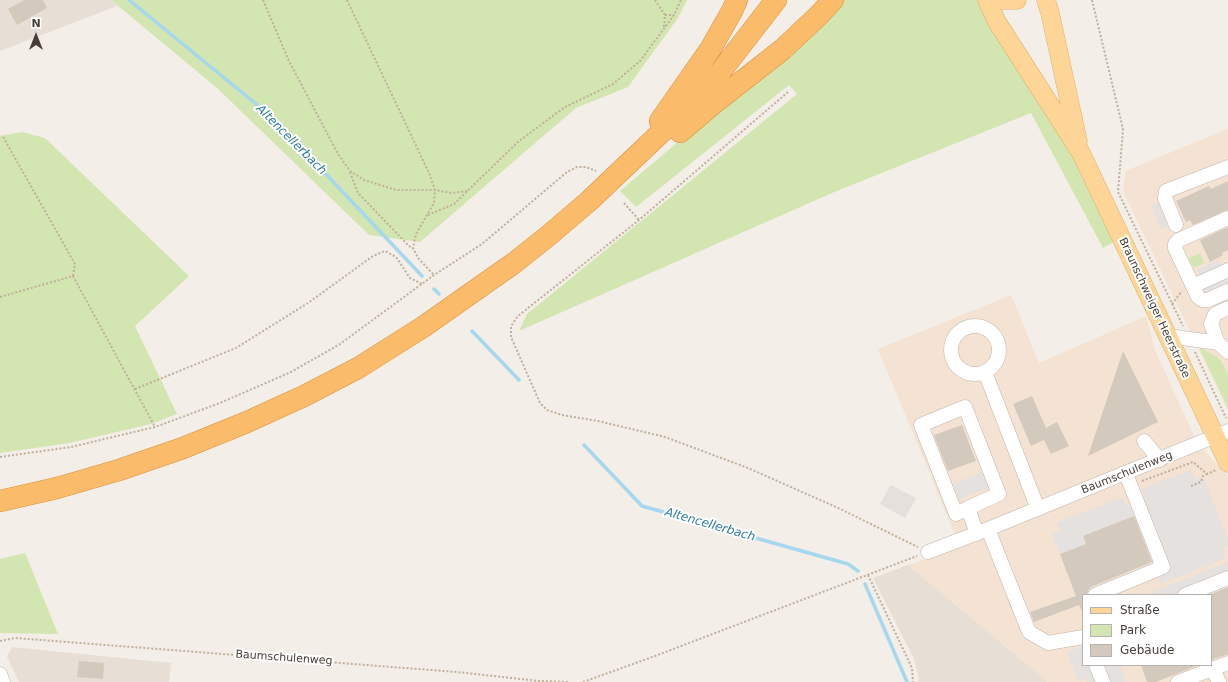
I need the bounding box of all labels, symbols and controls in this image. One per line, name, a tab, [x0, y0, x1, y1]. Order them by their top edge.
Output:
north arrow	[16, 16, 56, 56]
text: N	[31, 17, 41, 30]
water label: Altencellerbach	[253, 102, 329, 178]
street label: Braunschweiger Heerstraße	[1116, 236, 1192, 380]
street label: Baumschulenweg	[1079, 449, 1175, 497]
water label: Altencellerbach	[663, 505, 757, 545]
legend	[1082, 594, 1212, 666]
text: Straße	[1120, 603, 1160, 617]
text: Park	[1120, 623, 1146, 637]
text: Gebäude	[1120, 643, 1174, 657]
street label: Baumschulenweg	[235, 648, 333, 668]

